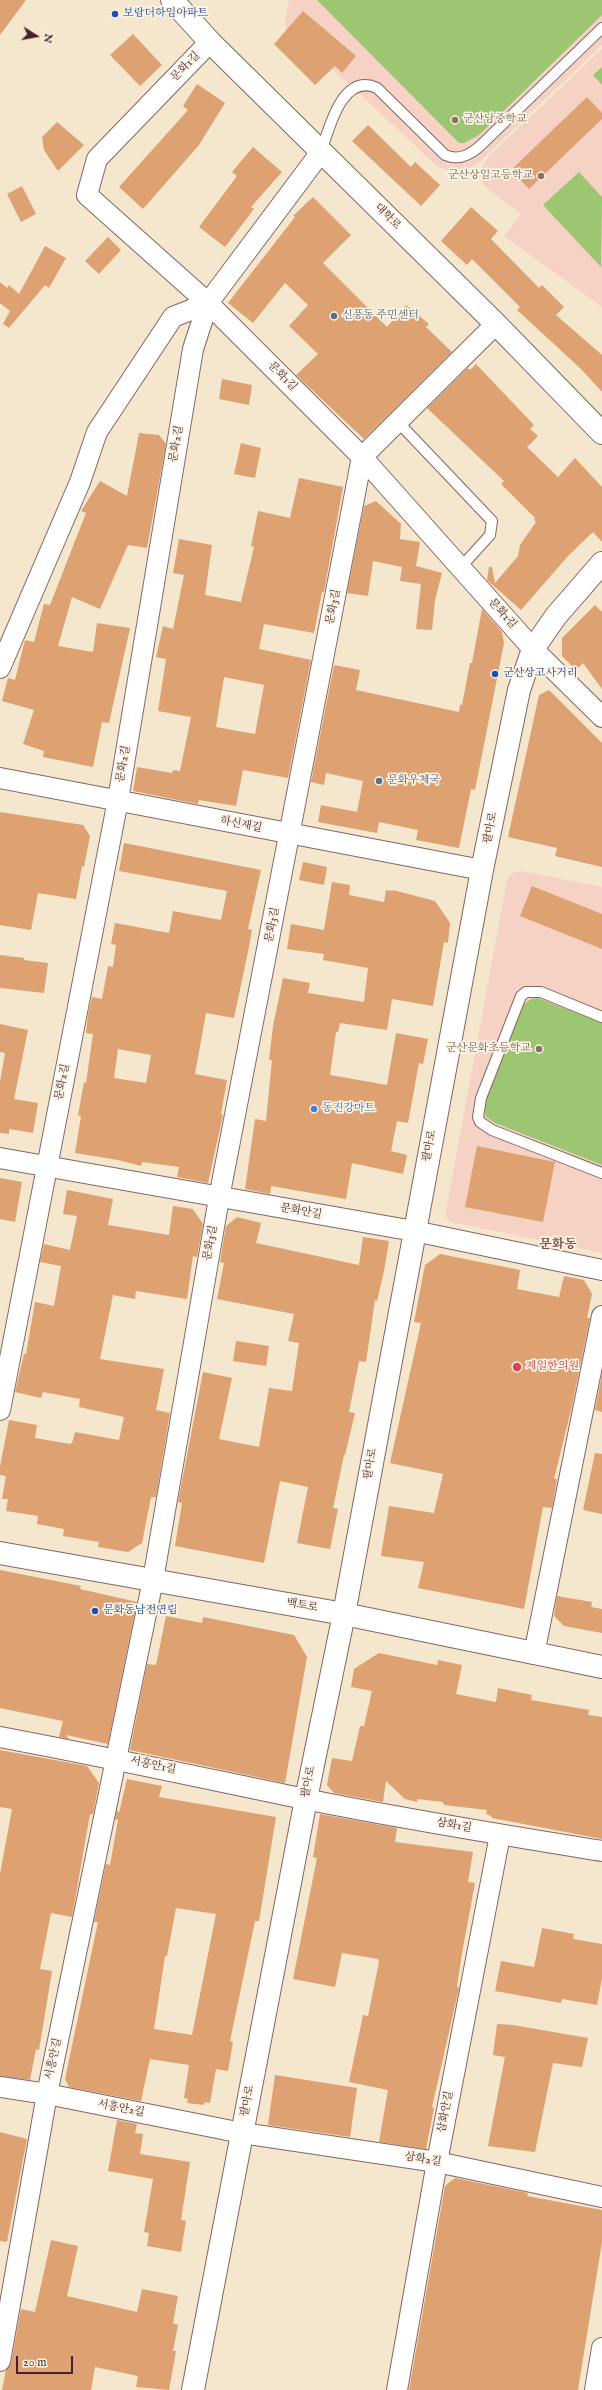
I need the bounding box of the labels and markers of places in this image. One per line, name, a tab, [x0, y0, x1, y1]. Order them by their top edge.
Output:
place label: 보람더하임아파트	[123, 7, 208, 21]
marker: 보람더하임아파트	[110, 9, 120, 19]
place label: 군산남중학교	[463, 113, 527, 127]
marker: 군산남중학교	[450, 115, 460, 125]
place label: 군산상일고등학교	[448, 169, 533, 183]
marker: 군산상일고등학교	[536, 171, 546, 181]
place label: 신풍동 주민센터	[342, 309, 419, 323]
marker: 신풍동 주민센터	[329, 311, 339, 321]
place label: 군산상고사거리	[503, 667, 577, 681]
marker: 군산상고사거리	[490, 669, 500, 679]
place label: 문화우체국	[387, 774, 440, 788]
marker: 문화우체국	[374, 776, 384, 786]
place label: 군산문화초등학교	[446, 1042, 531, 1056]
marker: 군산문화초등학교	[534, 1044, 544, 1054]
place label: 동진강마트	[322, 1102, 375, 1116]
marker: 동진강마트	[309, 1104, 319, 1114]
place label: 제일한의원	[526, 1360, 579, 1374]
marker: 제일한의원	[511, 1361, 523, 1373]
place label: 문화동남전연립	[103, 1604, 177, 1618]
marker: 문화동남전연립	[90, 1606, 100, 1616]

